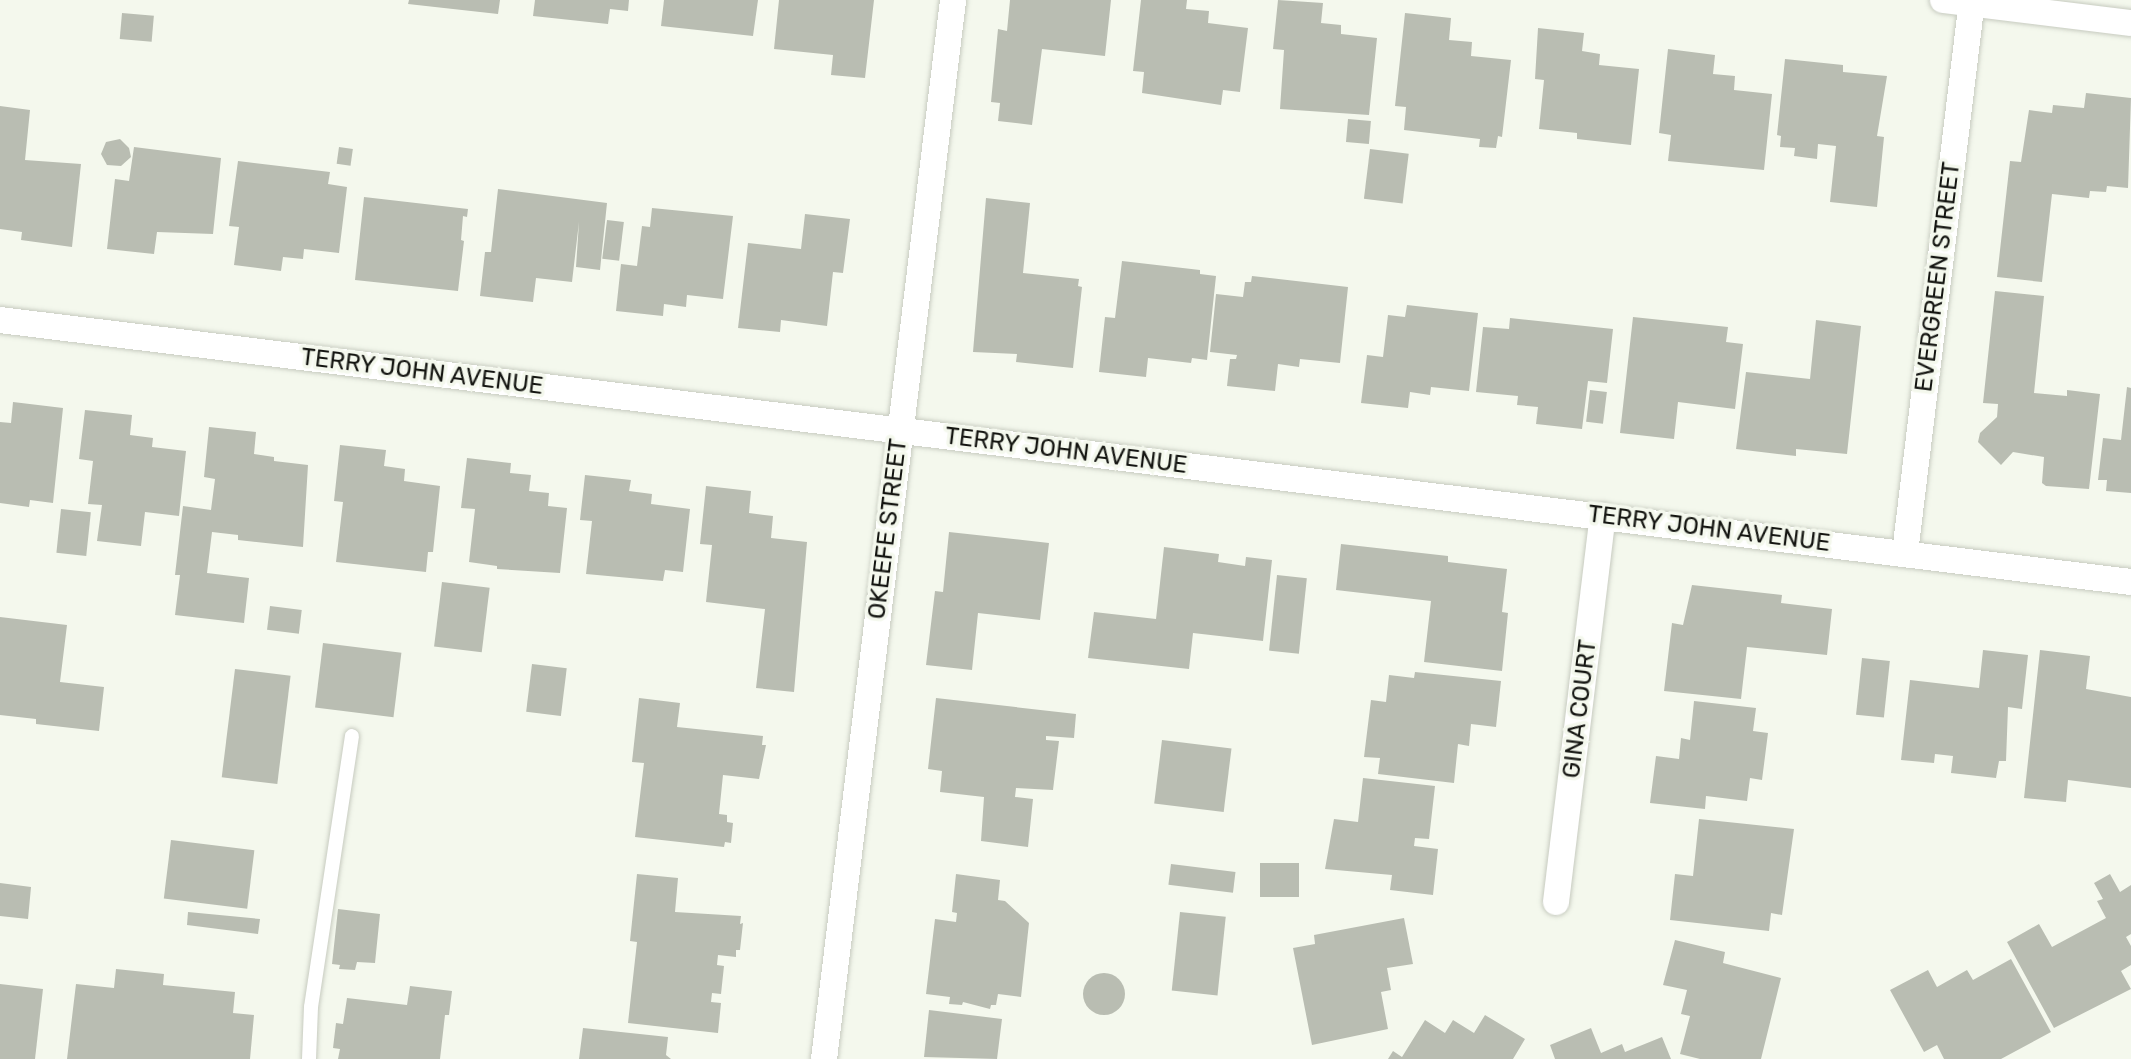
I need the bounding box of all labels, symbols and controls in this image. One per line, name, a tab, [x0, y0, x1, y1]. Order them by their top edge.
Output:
street label: EVERGREEN STREET	[1910, 160, 1966, 394]
street label: TERRY JOHN AVENUE	[299, 343, 545, 401]
street label: TERRY JOHN AVENUE	[943, 422, 1189, 480]
street label: OKEEFE STREET	[863, 437, 913, 621]
street label: TERRY JOHN AVENUE	[1586, 500, 1832, 558]
street label: GINA COURT	[1557, 638, 1603, 780]

